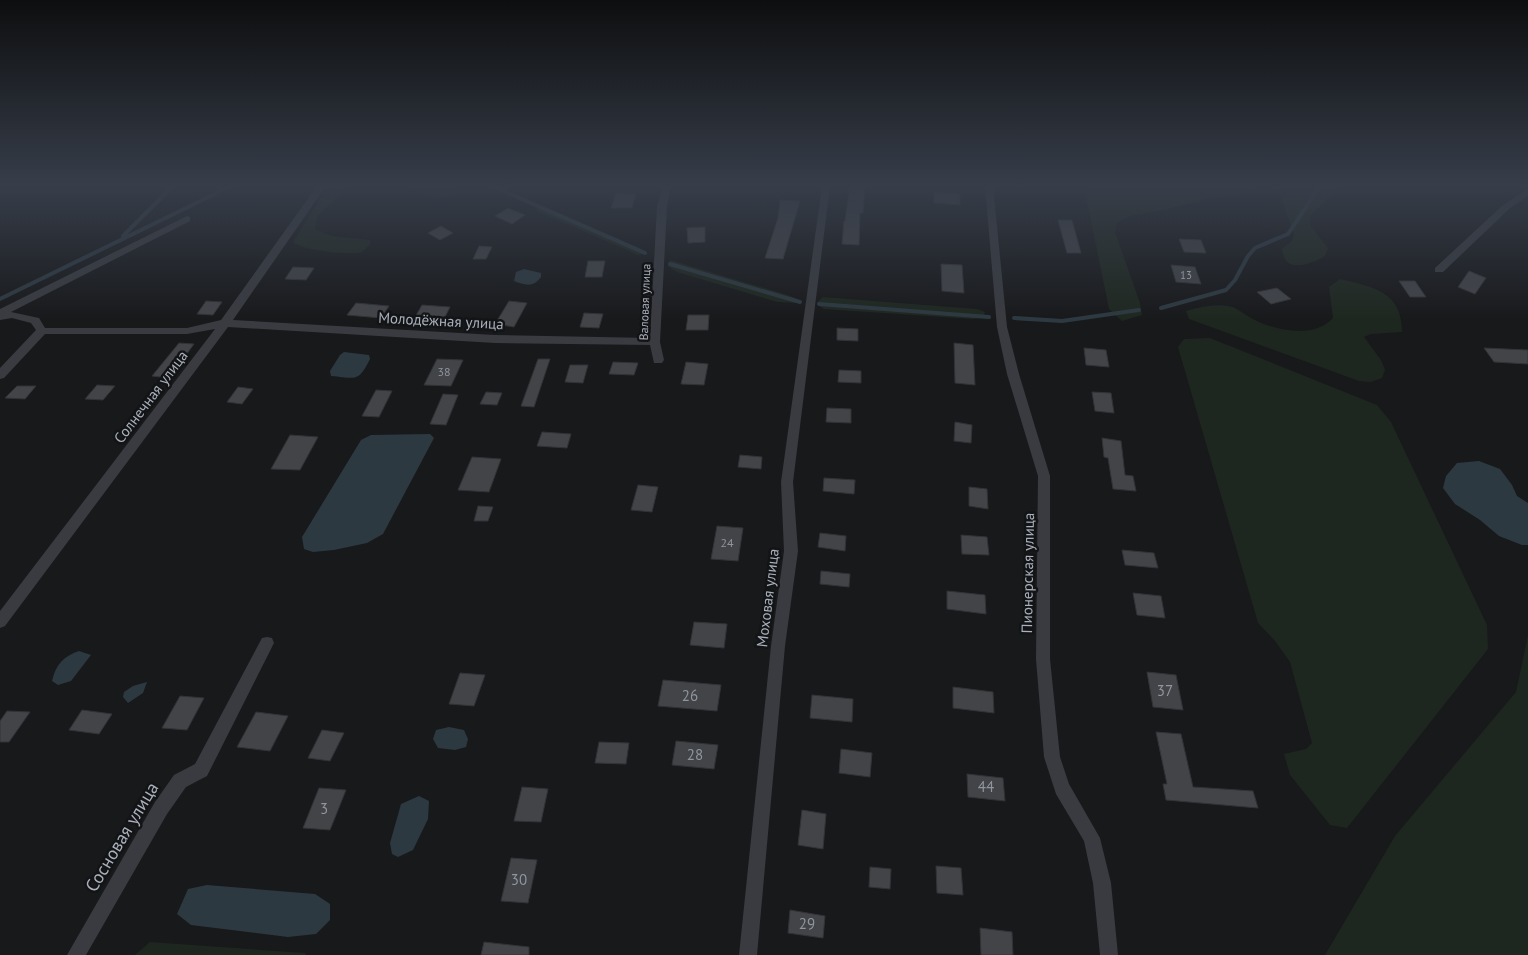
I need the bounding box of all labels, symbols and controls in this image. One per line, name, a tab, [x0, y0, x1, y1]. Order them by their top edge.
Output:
street label: Валовая улица	[636, 263, 653, 341]
house number: 13	[1180, 268, 1192, 282]
street label: Молодёжная улица	[378, 308, 504, 333]
street label: Солнечная улица	[109, 346, 192, 447]
house number: 38	[437, 364, 451, 379]
street label: Пионерская улица	[1017, 513, 1038, 633]
house number: 24	[720, 535, 734, 550]
street label: Моховая улица	[752, 548, 783, 648]
house number: 37	[1157, 681, 1173, 700]
house number: 26	[682, 686, 698, 705]
house number: 28	[687, 745, 703, 764]
house number: 44	[978, 777, 994, 796]
street label: Сосновая улица	[80, 778, 163, 896]
house number: 3	[320, 799, 328, 818]
house number: 30	[511, 870, 527, 889]
house number: 29	[799, 914, 815, 933]

